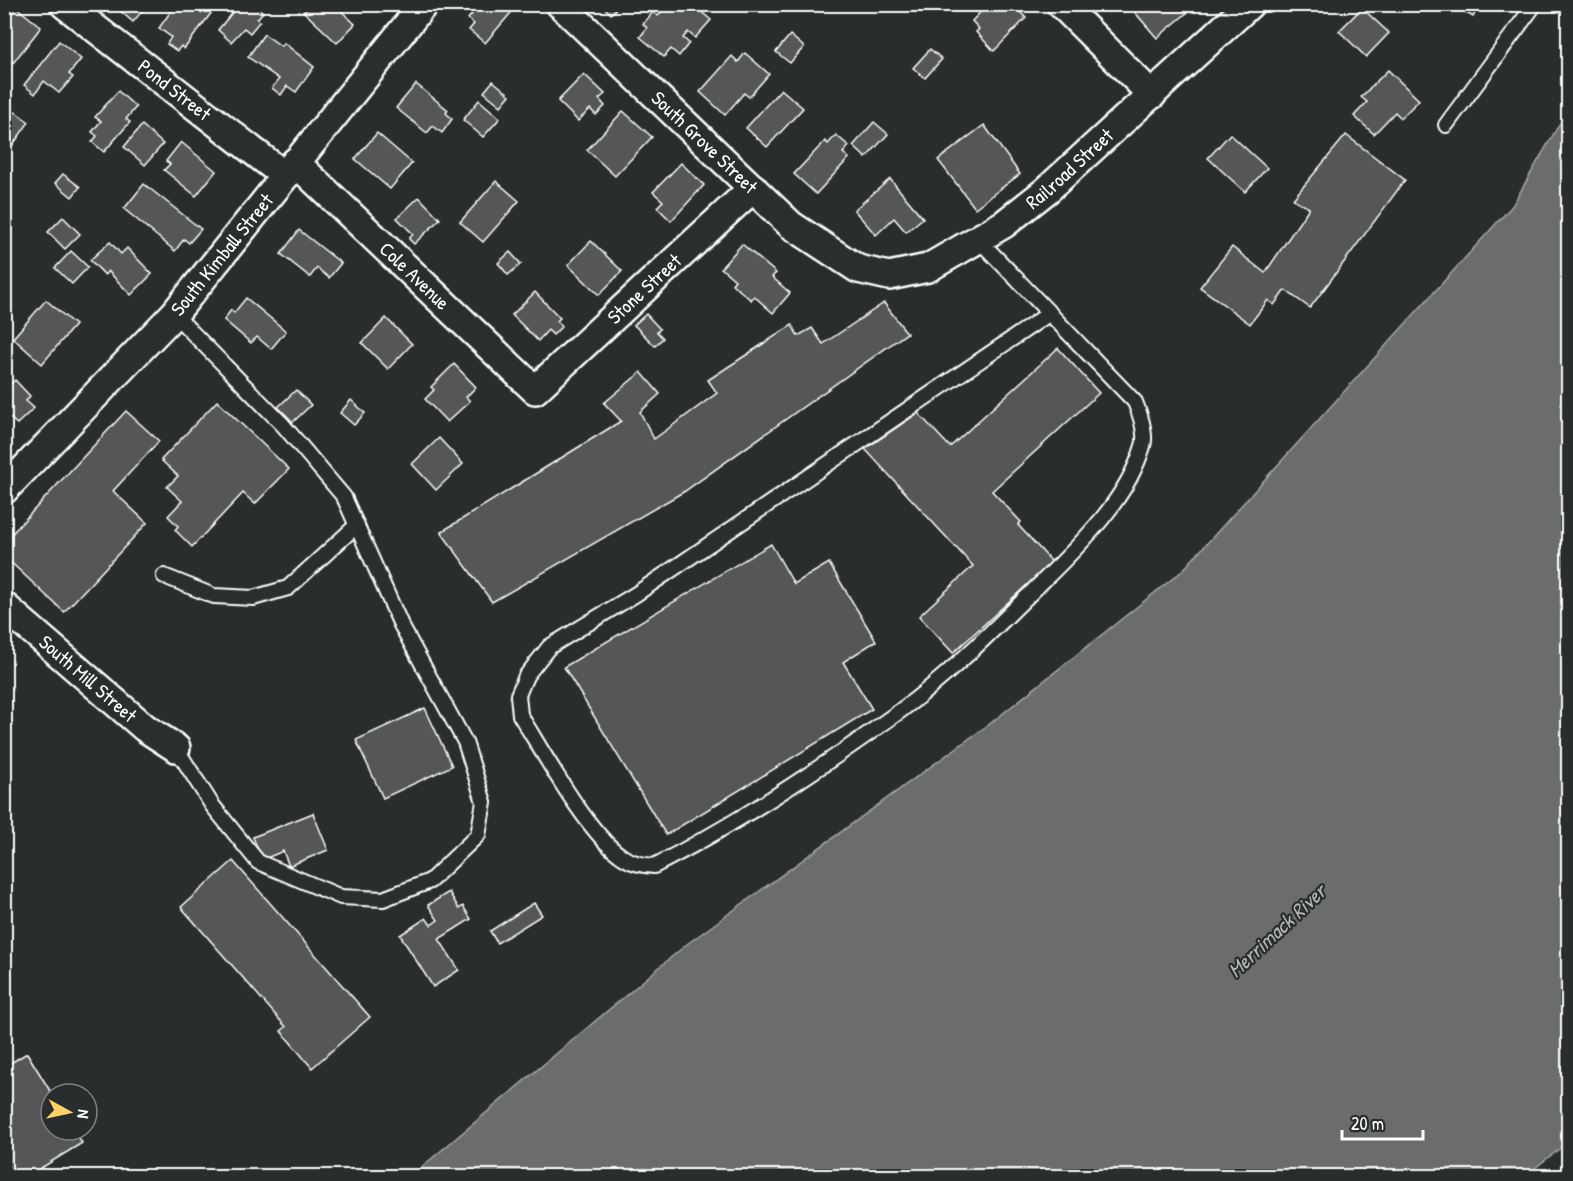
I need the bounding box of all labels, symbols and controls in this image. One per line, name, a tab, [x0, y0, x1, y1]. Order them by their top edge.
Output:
street label: Pond Street	[133, 53, 218, 127]
street label: South Grove Street	[646, 85, 765, 200]
street label: Railroad Street	[1020, 121, 1120, 215]
street label: South Kimball Street	[164, 187, 280, 321]
street label: Cole Avenue	[374, 235, 456, 315]
street label: Stone Street	[601, 246, 688, 330]
street label: South Mill Street	[34, 628, 144, 729]
water label: Merrimack River	[1221, 875, 1334, 984]
north arrow	[39, 1082, 99, 1142]
scale bar	[1342, 1103, 1423, 1141]
text: N	[72, 1108, 95, 1120]
text: 20 m	[1351, 1111, 1384, 1136]

